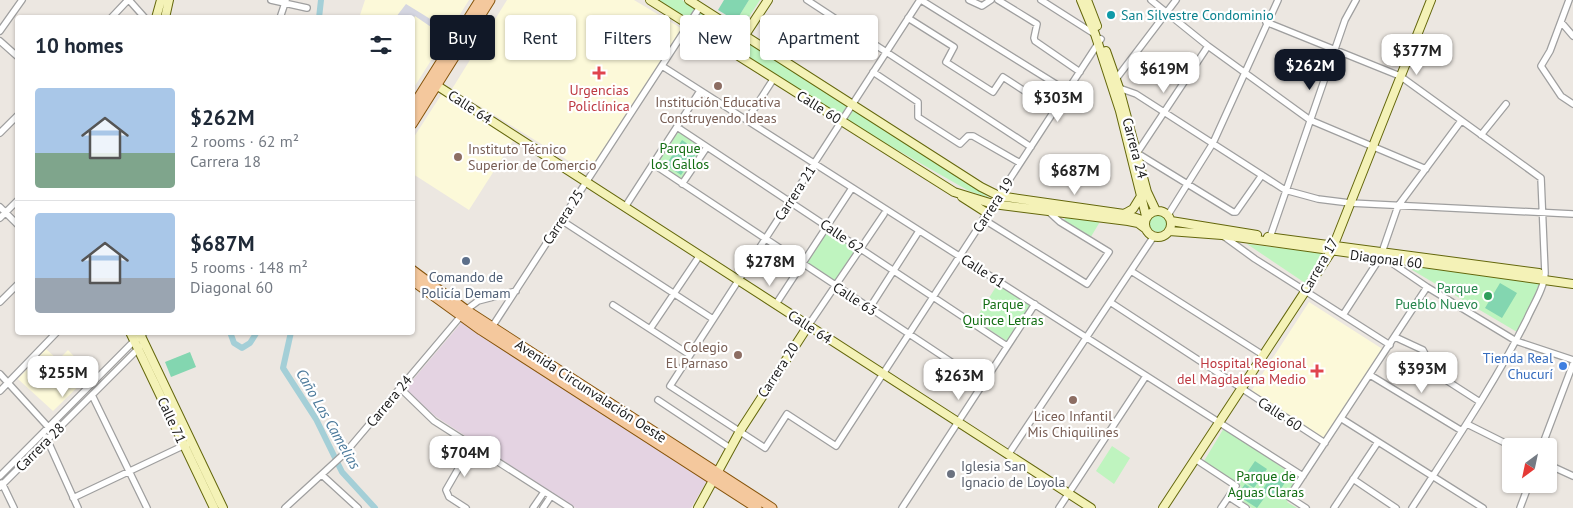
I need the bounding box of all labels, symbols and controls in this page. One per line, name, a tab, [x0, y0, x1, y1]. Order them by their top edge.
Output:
place label: San Silvestre Condominio	[1121, 6, 1274, 24]
marker: San Silvestre Condominio	[1105, 9, 1117, 21]
chip: Buy	[430, 15, 495, 60]
chip: Rent	[505, 15, 576, 60]
chip: Filters	[586, 15, 670, 60]
chip: New	[680, 15, 750, 60]
chip: Apartment	[760, 15, 878, 60]
icon: filters	[367, 31, 395, 59]
text: 10 homes	[35, 32, 123, 59]
pin: $377M	[1382, 34, 1452, 76]
text: $377M	[1392, 40, 1442, 60]
pin: $262M	[1275, 48, 1345, 91]
pin: $619M	[1129, 52, 1199, 94]
text: $262M	[1285, 55, 1335, 75]
text: $619M	[1139, 58, 1189, 78]
marker: Urgencias Policlínica	[592, 66, 606, 80]
marker: Institución Educativa Construyendo Ideas	[712, 80, 724, 92]
pin: $303M	[1023, 80, 1093, 123]
place label: Urgencias Policlínica	[568, 81, 630, 115]
street label: Calle 64	[445, 86, 496, 128]
street label: Calle 60	[793, 86, 845, 128]
text: $303M	[1033, 87, 1083, 107]
place label: Institución Educativa Construyendo Ideas	[655, 93, 781, 127]
text: $262M	[190, 104, 254, 131]
icon: home	[75, 108, 135, 168]
street label: Carrera 24	[1118, 116, 1152, 181]
text: 2 rooms · 62 m²	[190, 131, 299, 151]
park label: Parque los Gallos	[651, 139, 709, 173]
place label: Instituto Técnico Superior de Comercio	[468, 140, 596, 174]
text: Carrera 18	[190, 151, 261, 171]
marker: Instituto Técnico Superior de Comercio	[452, 151, 464, 163]
pin: $687M	[1040, 154, 1110, 196]
text: $687M	[1050, 160, 1100, 180]
street label: Carrera 21	[771, 162, 819, 224]
street label: Carrera 19	[969, 174, 1017, 236]
street label: Carrera 25	[539, 186, 587, 248]
street label: Calle 62	[817, 215, 867, 257]
text: $687M	[190, 230, 254, 257]
icon: home	[75, 233, 135, 293]
street label: Carrera 17	[1296, 235, 1342, 297]
pin: $278M	[735, 244, 805, 287]
street label: Diagonal 60	[1349, 246, 1423, 272]
street label: Calle 61	[958, 250, 1008, 292]
text: $278M	[745, 251, 795, 271]
marker: Comando de Policía Demam	[460, 255, 472, 267]
text: 5 rooms · 148 m²	[190, 257, 308, 277]
place label: Comando de Policía Demam	[421, 268, 511, 302]
text: Diagonal 60	[190, 277, 273, 297]
street label: Calle 63	[830, 278, 880, 320]
place label: Parque Pueblo Nuevo	[1395, 279, 1478, 313]
marker: Parque Pueblo Nuevo	[1482, 290, 1494, 302]
park label: Parque Quince Letras	[962, 295, 1044, 329]
street label: Calle 64	[785, 306, 836, 348]
street label: Avenida Circunvalación Oeste	[512, 335, 670, 447]
place label: Colegio El Parnaso	[666, 338, 728, 372]
street label: Carrera 20	[754, 339, 803, 401]
marker: Colegio El Parnaso	[732, 349, 744, 361]
place label: Tienda Real Chucurí	[1483, 349, 1553, 383]
pin: $393M	[1387, 352, 1457, 394]
place label: Hospital Regional del Magdalena Medio	[1177, 354, 1306, 388]
pin: $255M	[28, 356, 98, 398]
pin: $263M	[924, 358, 994, 401]
text: $393M	[1397, 358, 1447, 378]
marker: Tienda Real Chucurí	[1557, 360, 1569, 372]
text: $255M	[38, 362, 88, 382]
marker: Hospital Regional del Magdalena Medio	[1310, 364, 1324, 378]
water label: Caño Las Camelias	[292, 365, 365, 472]
text: $263M	[934, 365, 984, 385]
street label: Carrera 24	[362, 371, 416, 431]
street label: Calle 60	[1255, 393, 1306, 435]
street label: Calle 71	[153, 394, 191, 446]
marker: Liceo Infantil Mis Chiquilines	[1067, 394, 1079, 406]
place label: Liceo Infantil Mis Chiquilines	[1027, 407, 1119, 441]
street label: Carrera 28	[12, 419, 68, 475]
pin: $704M	[430, 436, 500, 478]
north arrow	[1502, 438, 1558, 492]
map controls	[1502, 438, 1557, 493]
text: $704M	[440, 442, 490, 462]
place label: Iglesia San Ignacio de Loyola	[961, 457, 1066, 491]
park label: Parque de Aguas Claras	[1228, 467, 1304, 501]
marker: Iglesia San Ignacio de Loyola	[945, 468, 957, 480]

